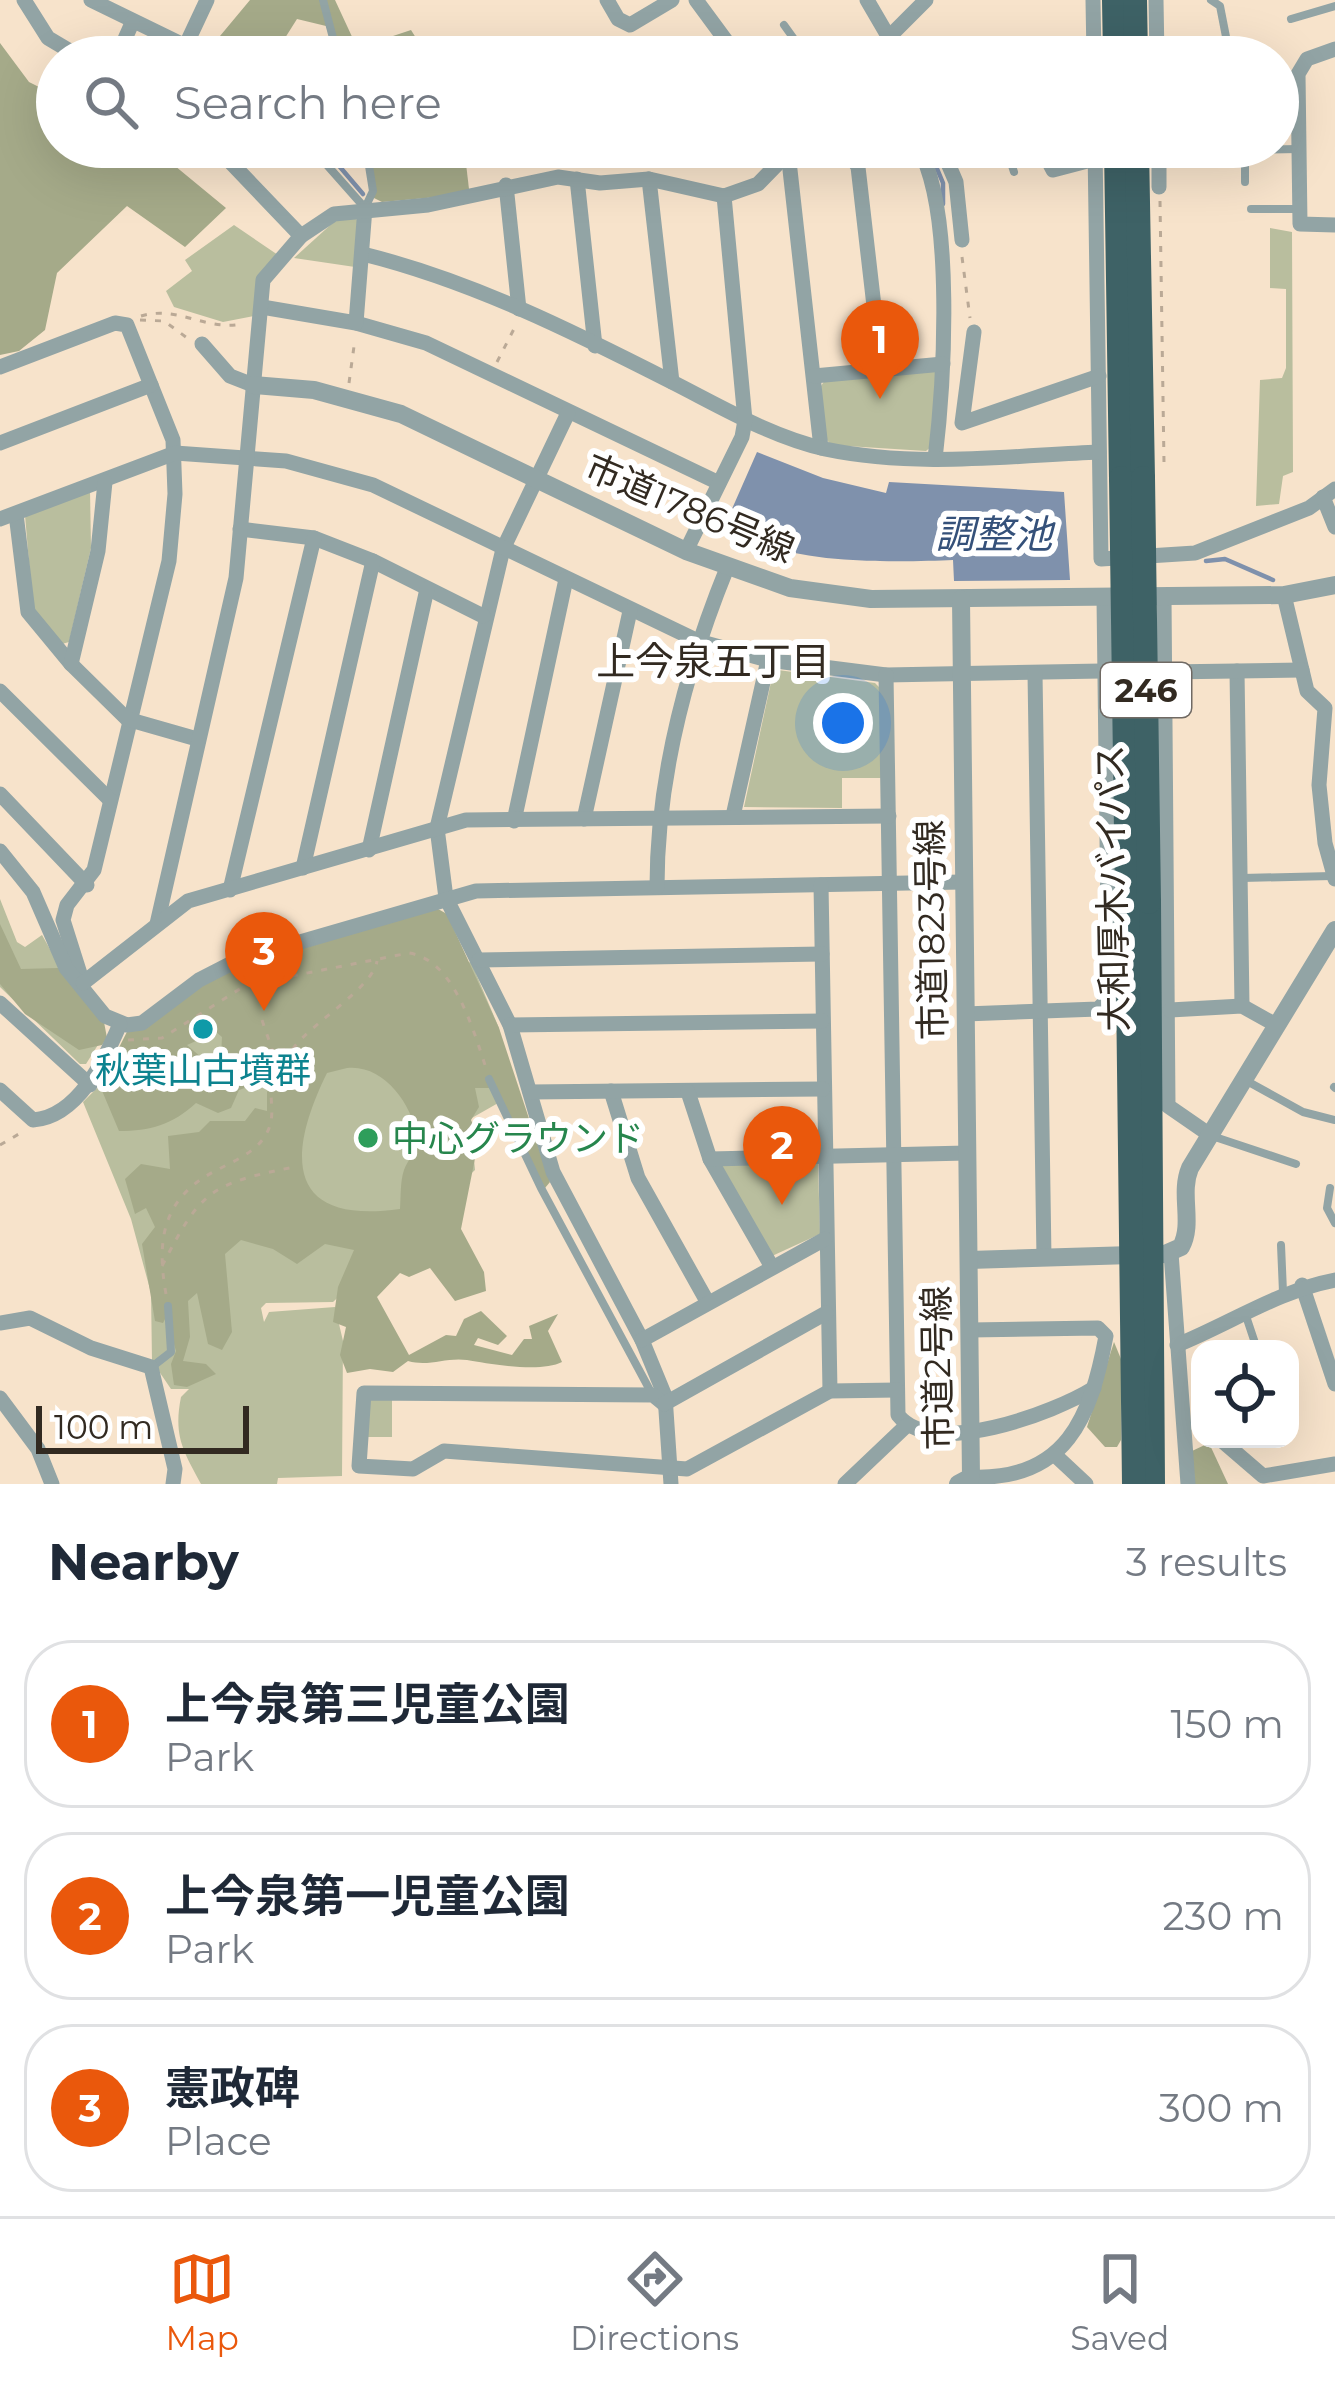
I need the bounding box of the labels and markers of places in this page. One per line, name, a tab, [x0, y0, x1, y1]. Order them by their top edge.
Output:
pin: 1	[841, 300, 919, 399]
pin: 3	[225, 912, 303, 1011]
marker: 秋葉山古墳群	[190, 1016, 216, 1042]
place label: 秋葉山古墳群	[95, 1048, 311, 1092]
pin: 2	[743, 1106, 821, 1205]
place label: 中心グラウンド	[392, 1116, 644, 1160]
marker: 中心グラウンド	[355, 1125, 381, 1151]

